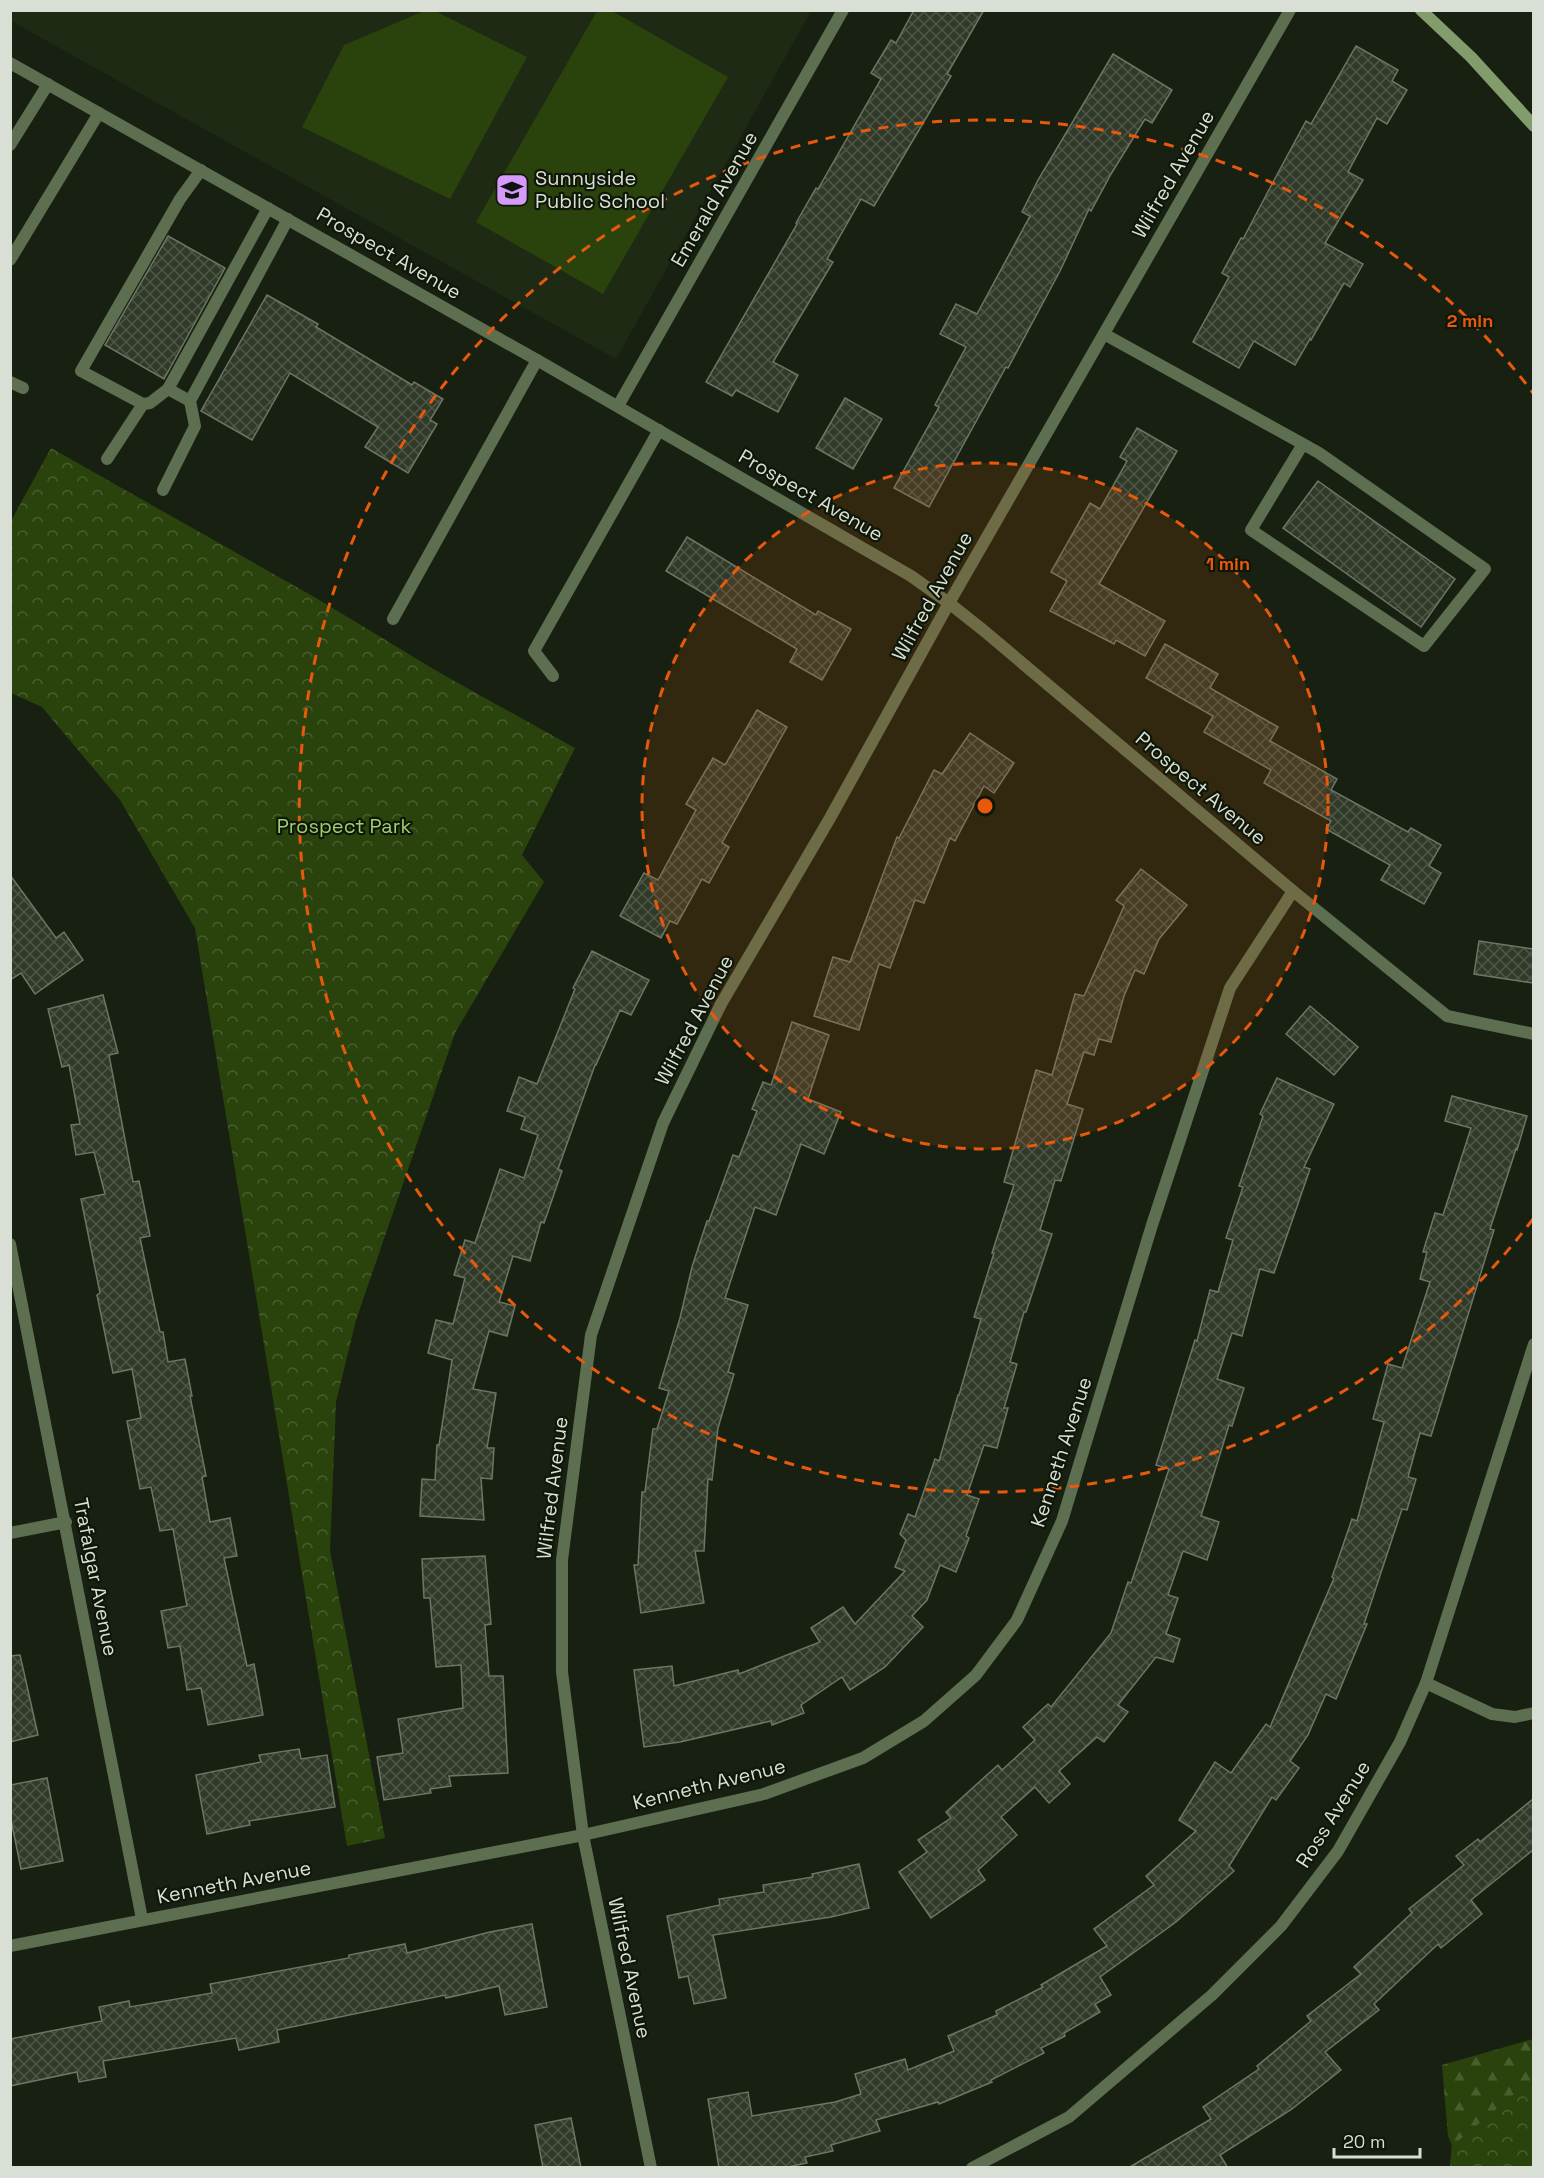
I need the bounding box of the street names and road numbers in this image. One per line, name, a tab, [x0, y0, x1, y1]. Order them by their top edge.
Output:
street label: Wilfred Avenue	[1126, 105, 1220, 243]
street label: Emerald Avenue	[665, 127, 763, 271]
street label: Prospect Avenue	[312, 201, 466, 305]
street label: Prospect Avenue	[734, 443, 888, 547]
street label: Wilfred Avenue	[886, 527, 978, 665]
street label: Prospect Avenue	[1130, 726, 1272, 850]
street label: Wilfred Avenue	[649, 951, 739, 1089]
street label: Kenneth Avenue	[1024, 1374, 1098, 1530]
street label: Wilfred Avenue	[530, 1415, 574, 1561]
street label: Trafalgar Avenue	[68, 1496, 124, 1658]
street label: Kenneth Avenue	[630, 1752, 788, 1816]
street label: Ross Avenue	[1290, 1756, 1376, 1872]
street label: Kenneth Avenue	[155, 1854, 313, 1910]
street label: Wilfred Avenue	[602, 1895, 658, 2041]

